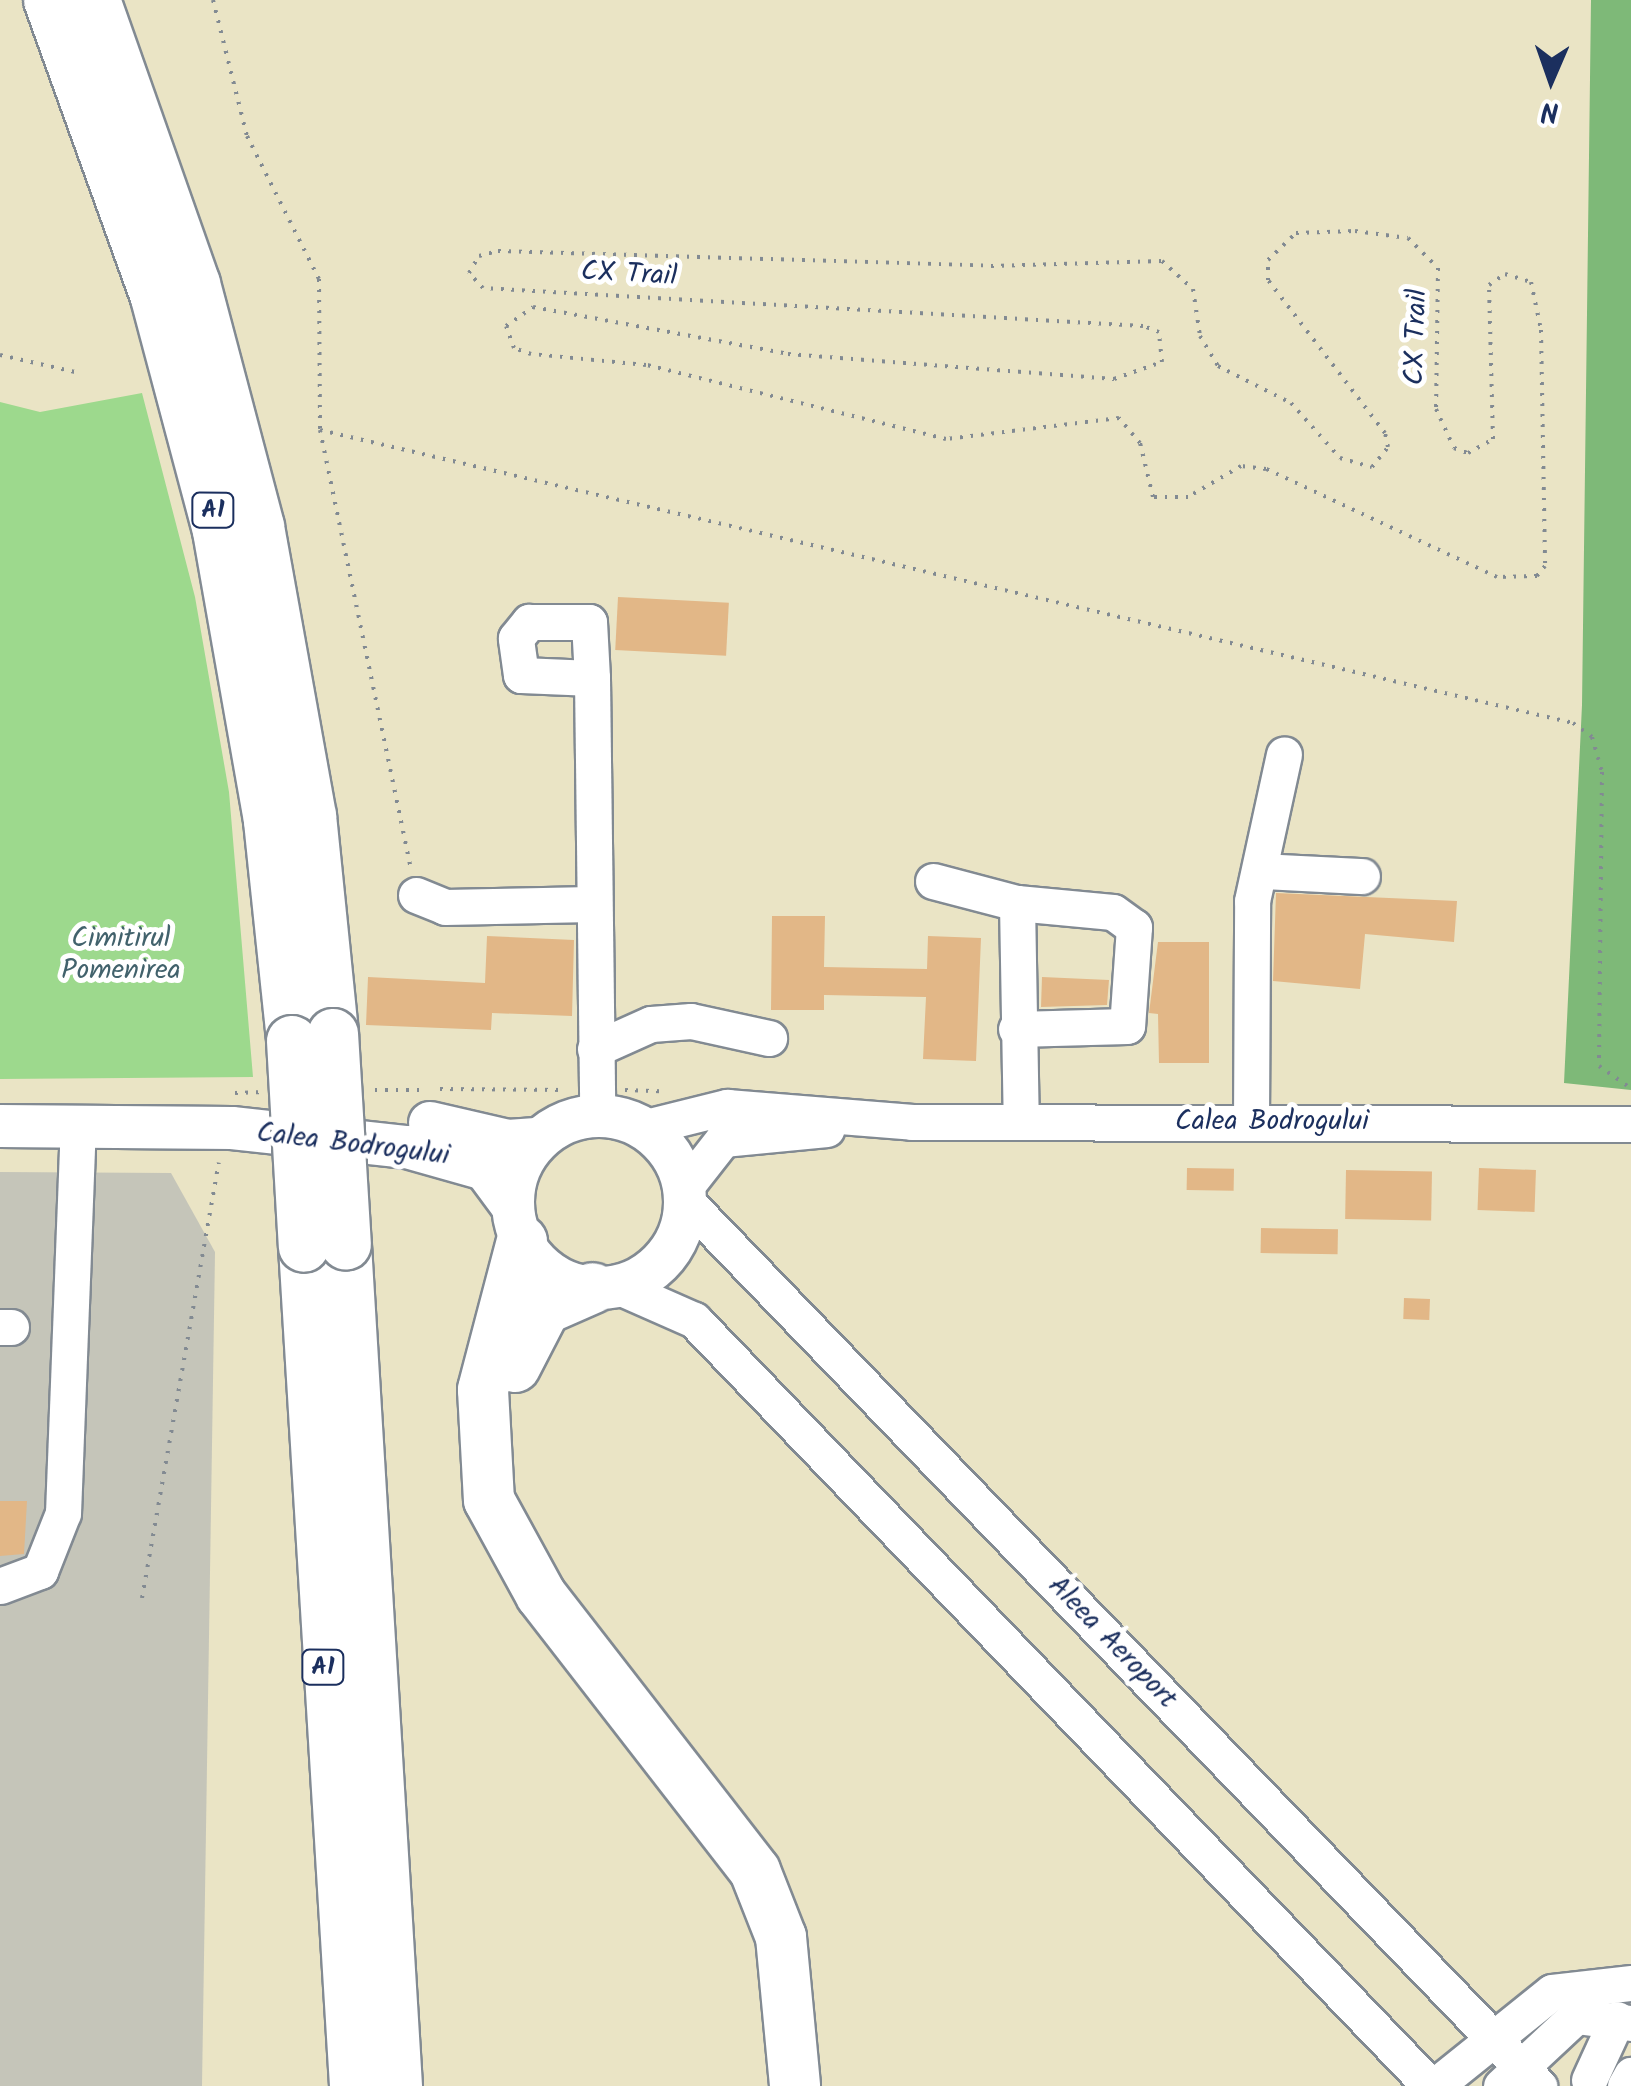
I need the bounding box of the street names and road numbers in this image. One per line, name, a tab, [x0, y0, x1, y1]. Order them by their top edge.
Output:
street label: CX Trail	[580, 256, 678, 294]
street label: CX Trail	[1399, 288, 1435, 386]
road number: A1	[190, 490, 236, 530]
street label: Calea Bodrogului	[1175, 1105, 1369, 1139]
street label: Calea Bodrogului	[255, 1117, 451, 1173]
street label: Aleea Aeroport	[1040, 1570, 1184, 1716]
road number: A1	[300, 1647, 346, 1687]

